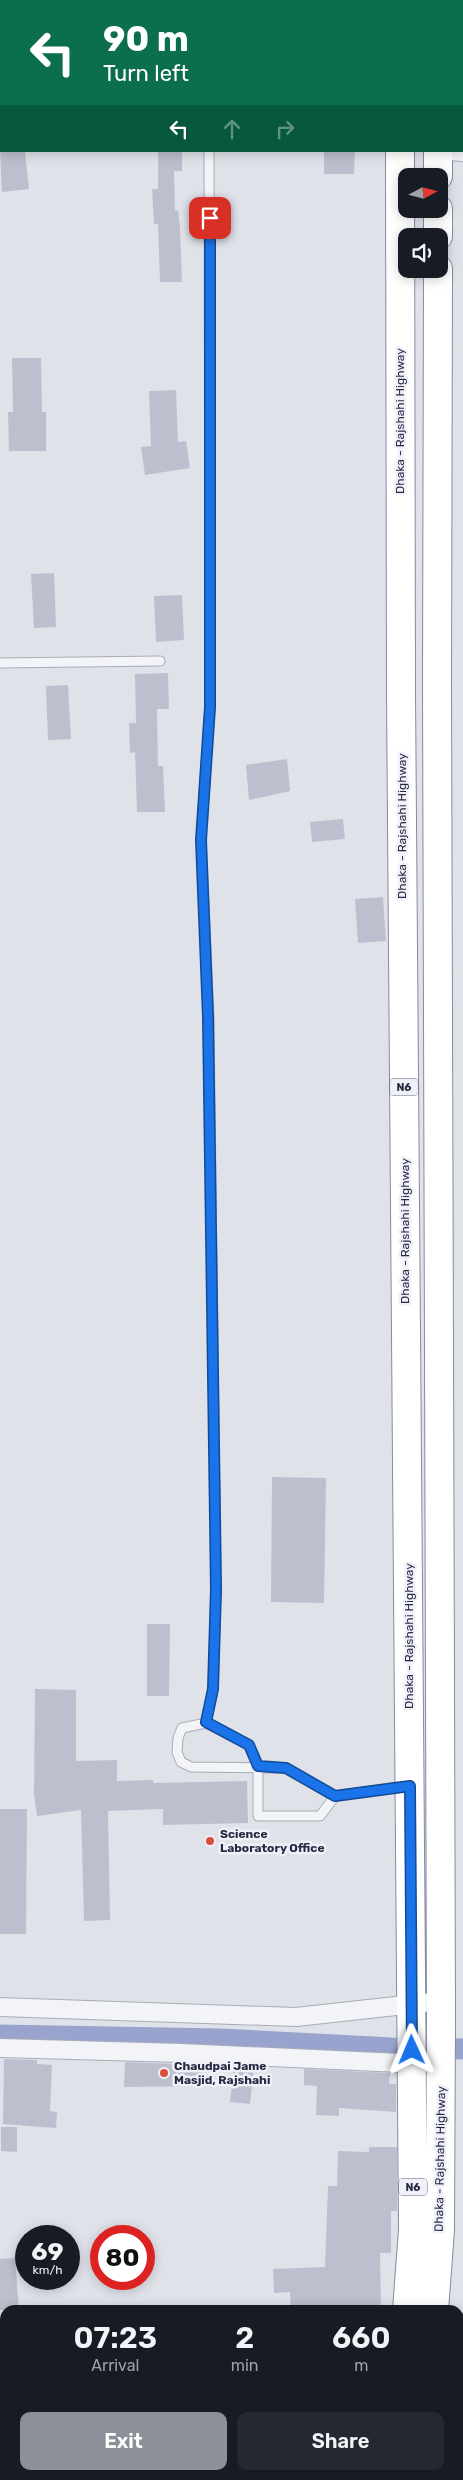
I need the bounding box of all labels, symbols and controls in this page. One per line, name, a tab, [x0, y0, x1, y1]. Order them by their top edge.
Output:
text: 90 m	[103, 18, 189, 60]
icon: left	[20, 20, 85, 85]
text: Turn left	[103, 60, 189, 87]
icon: left	[165, 115, 193, 143]
icon: ahead	[218, 115, 246, 143]
icon: right	[271, 115, 299, 143]
north arrow	[398, 168, 448, 218]
map controls	[398, 168, 448, 278]
pin	[189, 197, 231, 239]
icon: arrive	[196, 204, 224, 232]
button: sound	[398, 228, 448, 278]
street label: Dhaka - Rajshahi Highway	[393, 348, 407, 494]
street label: Dhaka - Rajshahi Highway	[395, 753, 409, 899]
road number: N6	[390, 1078, 418, 1096]
street label: Dhaka - Rajshahi Highway	[398, 1158, 412, 1304]
street label: Dhaka - Rajshahi Highway	[402, 1563, 416, 1709]
place label: Science Laboratory Office	[220, 1827, 325, 1855]
marker: Science Laboratory Office	[204, 1835, 216, 1847]
position arrow	[385, 2023, 437, 2075]
place label: Chaudpai Jame Masjid, Rajshahi	[174, 2059, 270, 2087]
marker: Chaudpai Jame Masjid, Rajshahi	[158, 2067, 170, 2079]
street label: Dhaka - Rajshahi Highway	[432, 2086, 448, 2232]
road number: N6	[399, 2178, 427, 2196]
speed limit sign: 80	[90, 2225, 155, 2290]
text: 69	[31, 2237, 64, 2266]
text: km/h	[33, 2263, 62, 2277]
text: 07:23	[74, 2320, 157, 2356]
text: 2	[235, 2320, 254, 2356]
text: 660	[332, 2320, 390, 2356]
text: Arrival	[91, 2356, 139, 2375]
text: min	[231, 2356, 259, 2375]
text: m	[354, 2356, 368, 2375]
button: Exit	[20, 2412, 227, 2470]
button: Share	[237, 2412, 444, 2470]

